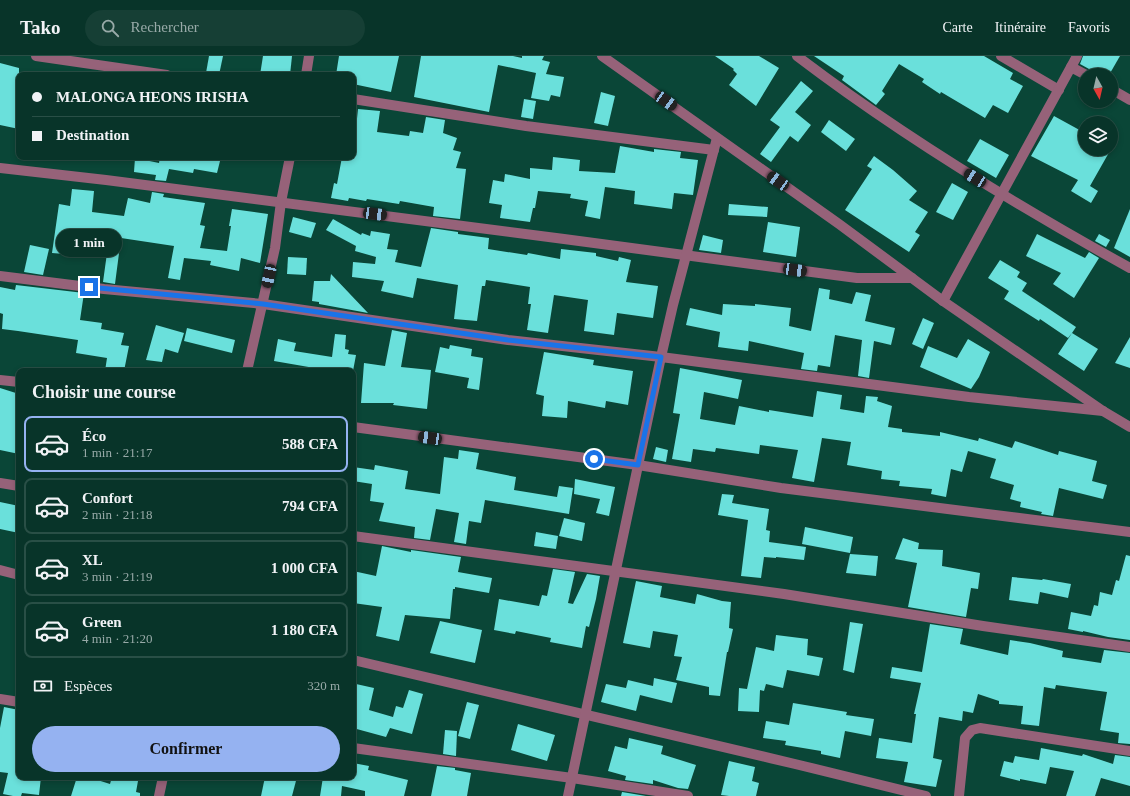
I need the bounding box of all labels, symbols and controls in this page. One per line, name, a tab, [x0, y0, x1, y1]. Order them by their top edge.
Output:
search box	[85, 10, 365, 46]
text: Tako	[20, 17, 61, 38]
icon: search	[99, 17, 121, 39]
text: Rechercher	[131, 19, 199, 35]
text: Carte	[942, 20, 973, 35]
text: Itinéraire	[995, 20, 1046, 35]
text: Favoris	[1068, 20, 1110, 35]
north arrow	[1078, 68, 1118, 108]
map controls	[1078, 68, 1118, 156]
text: MALONGA HEONS IRISHA	[56, 89, 249, 105]
car	[653, 89, 679, 113]
button: layers	[1078, 116, 1118, 156]
text: Destination	[56, 127, 129, 143]
car	[962, 167, 988, 189]
car	[765, 169, 791, 193]
car	[362, 207, 388, 221]
callout: 1 min	[56, 229, 122, 257]
text: 1 min	[73, 235, 105, 250]
car	[782, 262, 808, 278]
car	[261, 263, 277, 289]
route end	[80, 278, 98, 296]
text: Choisir une course	[32, 382, 176, 402]
icon: car	[34, 426, 70, 462]
text: Éco	[82, 428, 106, 444]
car	[417, 430, 443, 446]
text: 588 CFA	[282, 436, 338, 452]
text: 1 min · 21:17	[82, 445, 152, 460]
route start	[585, 450, 603, 468]
icon: car	[34, 488, 70, 524]
text: Confort	[82, 490, 133, 506]
text: 794 CFA	[282, 498, 338, 514]
text: 2 min · 21:18	[82, 507, 152, 522]
icon: car	[34, 550, 70, 586]
text: XL	[82, 552, 103, 568]
text: 1 000 CFA	[271, 560, 338, 576]
text: 3 min · 21:19	[82, 569, 152, 584]
icon: car	[34, 612, 70, 648]
text: Green	[82, 614, 122, 630]
text: 1 180 CFA	[271, 622, 338, 638]
text: 4 min · 21:20	[82, 631, 152, 646]
icon: cash	[32, 675, 54, 697]
text: Espèces	[64, 678, 112, 694]
text: 320 m	[307, 678, 340, 693]
button: Confirmer	[32, 726, 340, 772]

